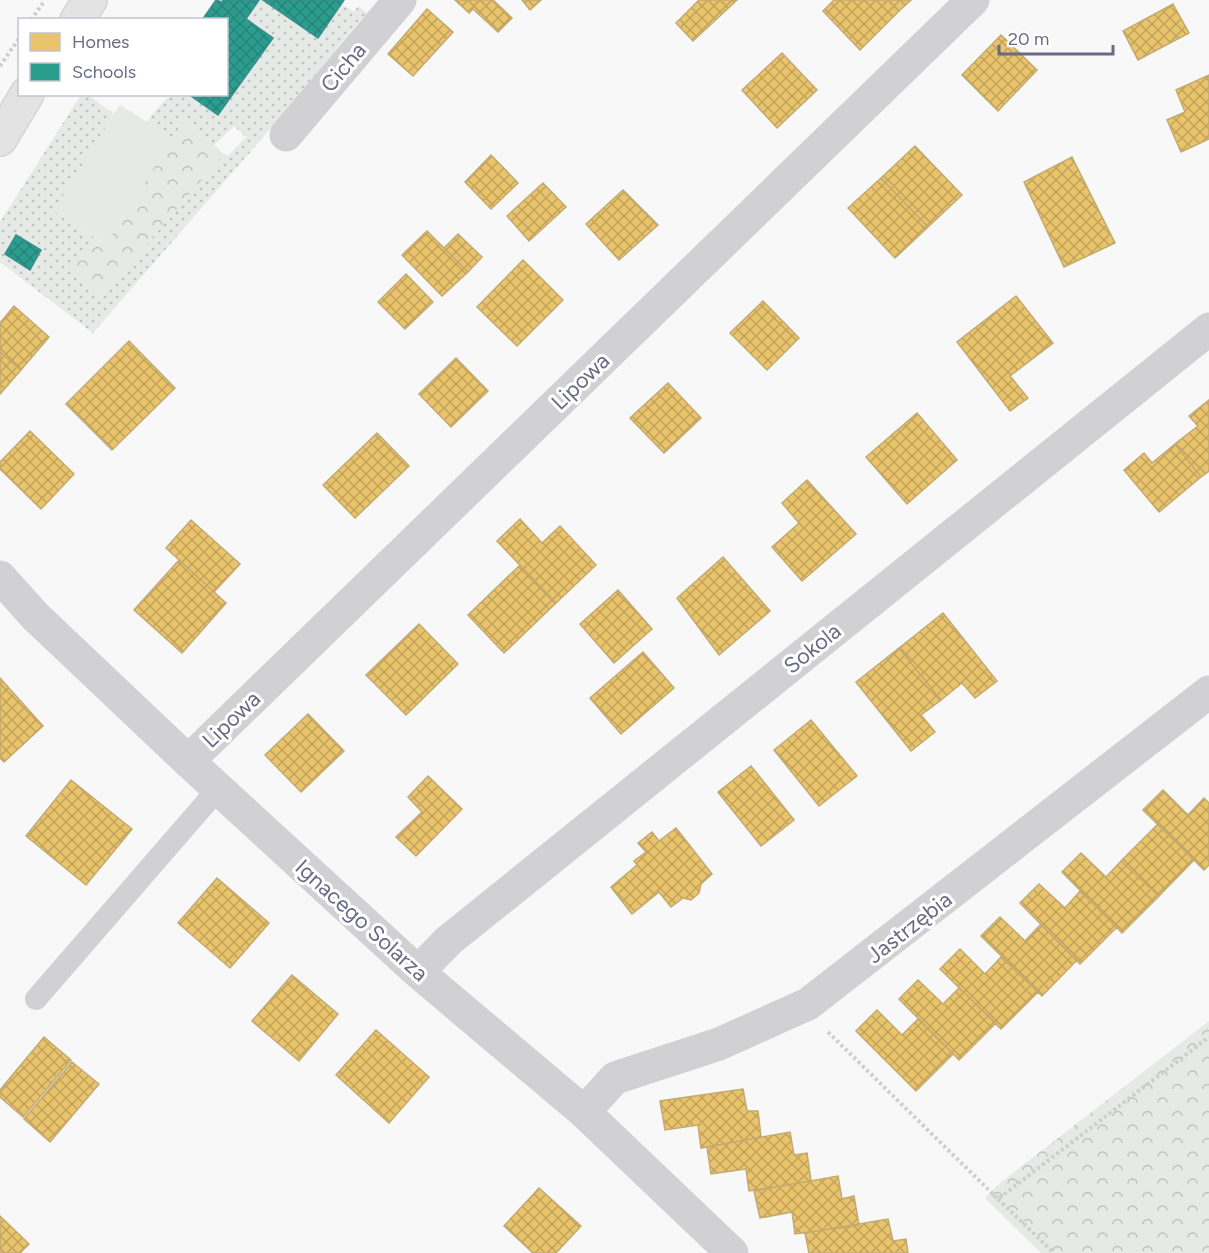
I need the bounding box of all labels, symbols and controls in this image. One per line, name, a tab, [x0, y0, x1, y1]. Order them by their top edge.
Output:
legend	[18, 18, 228, 96]
scale bar	[999, 18, 1113, 56]
text: 20 m	[1008, 28, 1049, 50]
text: Homes	[72, 31, 130, 53]
street label: Cicha	[315, 37, 372, 98]
text: Schools	[72, 61, 136, 83]
street label: Lipowa	[546, 347, 615, 415]
street label: Sokola	[778, 617, 846, 680]
street label: Lipowa	[197, 685, 266, 753]
street label: Ignacego Solarza	[290, 854, 434, 987]
street label: Jastrzębia	[861, 886, 957, 969]

